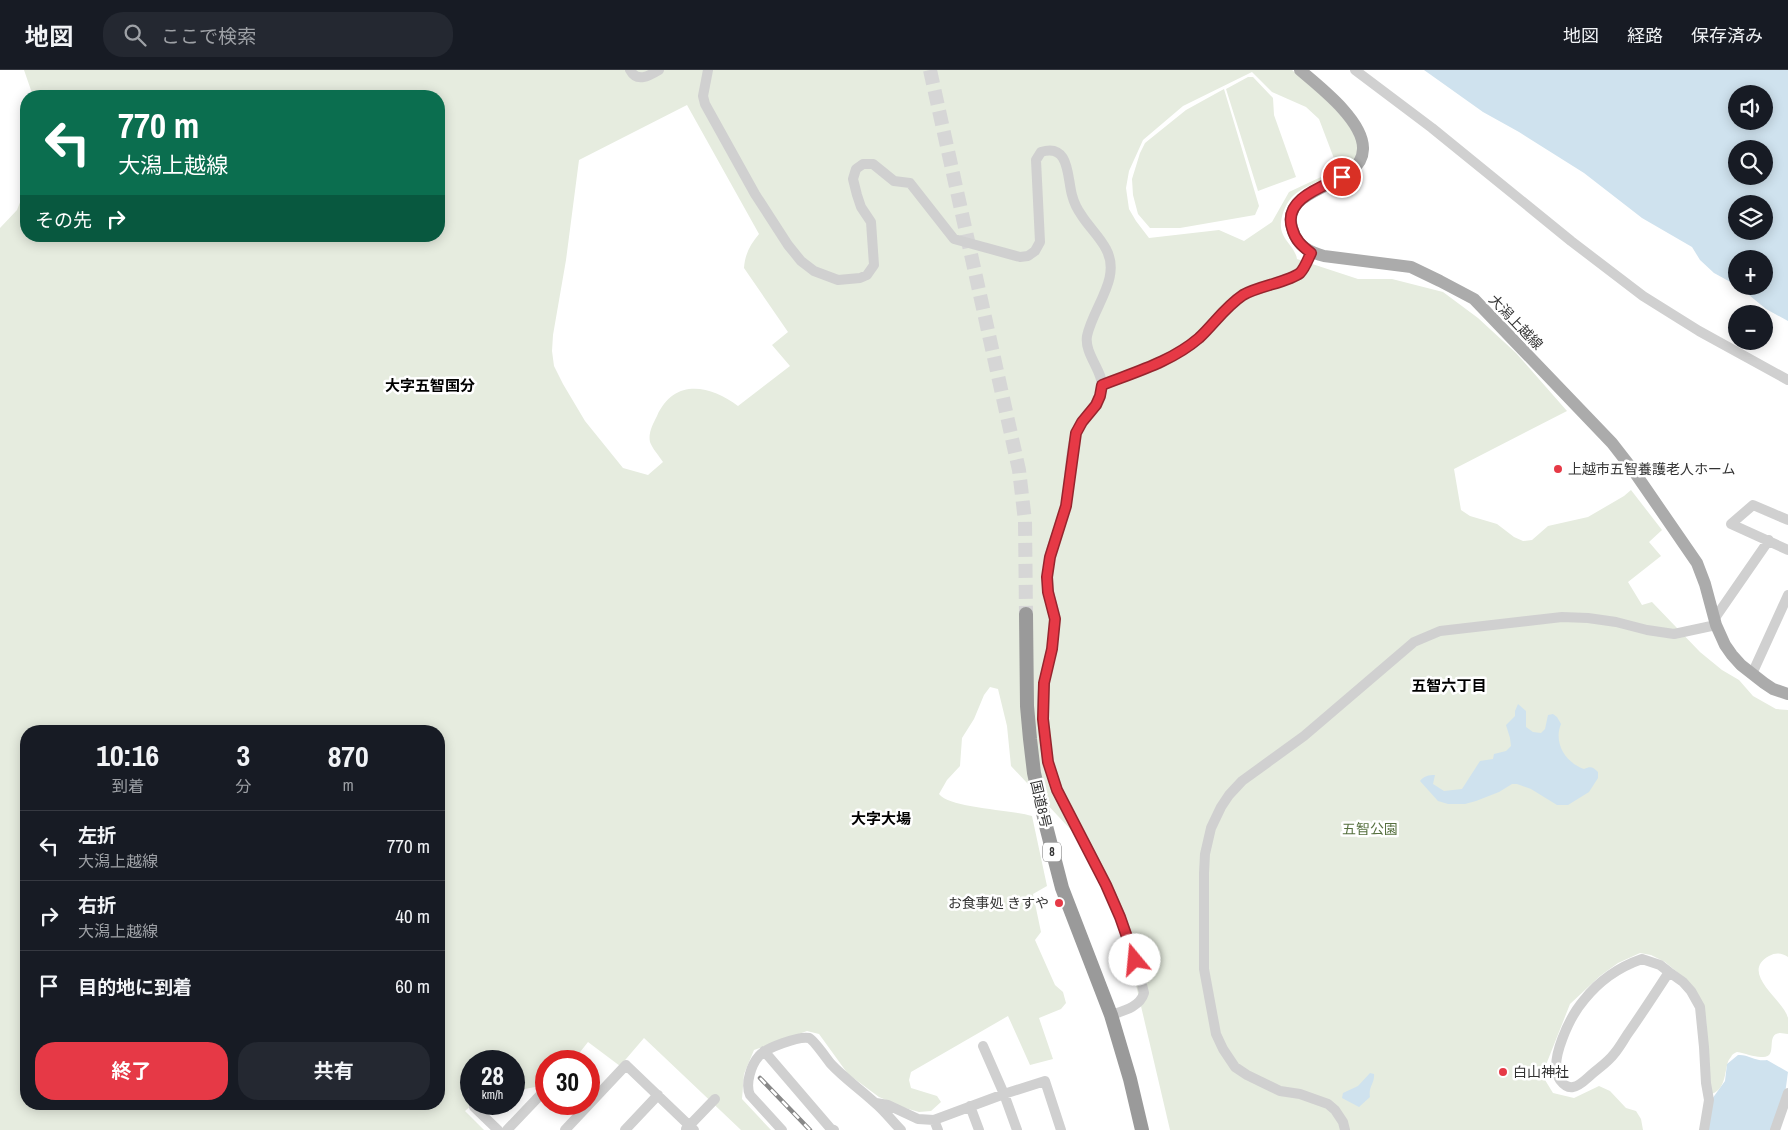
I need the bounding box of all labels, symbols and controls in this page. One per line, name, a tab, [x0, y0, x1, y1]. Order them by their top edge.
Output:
search box	[103, 12, 453, 57]
text: 地図	[25, 20, 73, 52]
icon: search	[121, 21, 149, 49]
text: ここで検索	[161, 23, 256, 49]
text: 地図	[1563, 23, 1599, 48]
text: 経路	[1627, 23, 1663, 48]
text: 保存済み	[1691, 23, 1763, 48]
map controls	[1728, 85, 1773, 350]
button: sound	[1728, 85, 1773, 130]
text: 770 m	[118, 102, 199, 149]
icon: left	[35, 110, 100, 175]
button: search	[1728, 140, 1773, 185]
text: 大潟上越線	[118, 150, 228, 180]
pin	[1321, 156, 1363, 198]
icon: arrive	[1328, 163, 1356, 191]
button: layers	[1728, 195, 1773, 240]
icon: right	[102, 205, 130, 233]
text: その先	[35, 207, 92, 233]
button: +	[1728, 250, 1773, 295]
street label: 大潟上越線	[1485, 291, 1547, 353]
button: −	[1728, 305, 1773, 350]
district label: 大字五智国分	[385, 375, 475, 396]
place label: 上越市五智養護老人ホーム	[1568, 460, 1736, 478]
marker: 上越市五智養護老人ホーム	[1552, 463, 1564, 475]
district label: 五智六丁目	[1411, 675, 1487, 696]
text: 10:16	[96, 735, 159, 775]
text: 3	[237, 735, 250, 775]
text: 870	[328, 736, 369, 776]
text: m	[343, 774, 354, 796]
text: 到着	[112, 775, 144, 797]
text: 分	[235, 775, 251, 797]
street label: 国道8号	[1027, 778, 1055, 830]
district label: 大字大場	[851, 808, 911, 829]
park label: 五智公園	[1342, 820, 1398, 838]
text: 左折	[78, 822, 116, 848]
icon: left	[35, 832, 63, 860]
text: 770 m	[387, 833, 430, 859]
road number: 8	[1043, 842, 1061, 862]
text: 大潟上越線	[78, 850, 158, 872]
text: 右折	[78, 892, 116, 918]
place label: お食事処 きすや	[948, 894, 1049, 912]
marker: お食事処 きすや	[1053, 897, 1065, 909]
icon: right	[35, 902, 63, 930]
text: 40 m	[395, 903, 430, 929]
text: 大潟上越線	[78, 920, 158, 942]
position arrow	[1108, 933, 1160, 985]
icon: arrive	[35, 972, 63, 1000]
text: 60 m	[395, 973, 430, 999]
text: 目的地に到着	[78, 974, 192, 1000]
button: 終了	[35, 1042, 228, 1100]
button: 共有	[238, 1042, 430, 1100]
speed limit sign: 30	[535, 1050, 600, 1115]
text: 28	[481, 1059, 504, 1093]
place label: 白山神社	[1513, 1063, 1569, 1081]
marker: 白山神社	[1497, 1066, 1509, 1078]
text: km/h	[482, 1087, 503, 1103]

